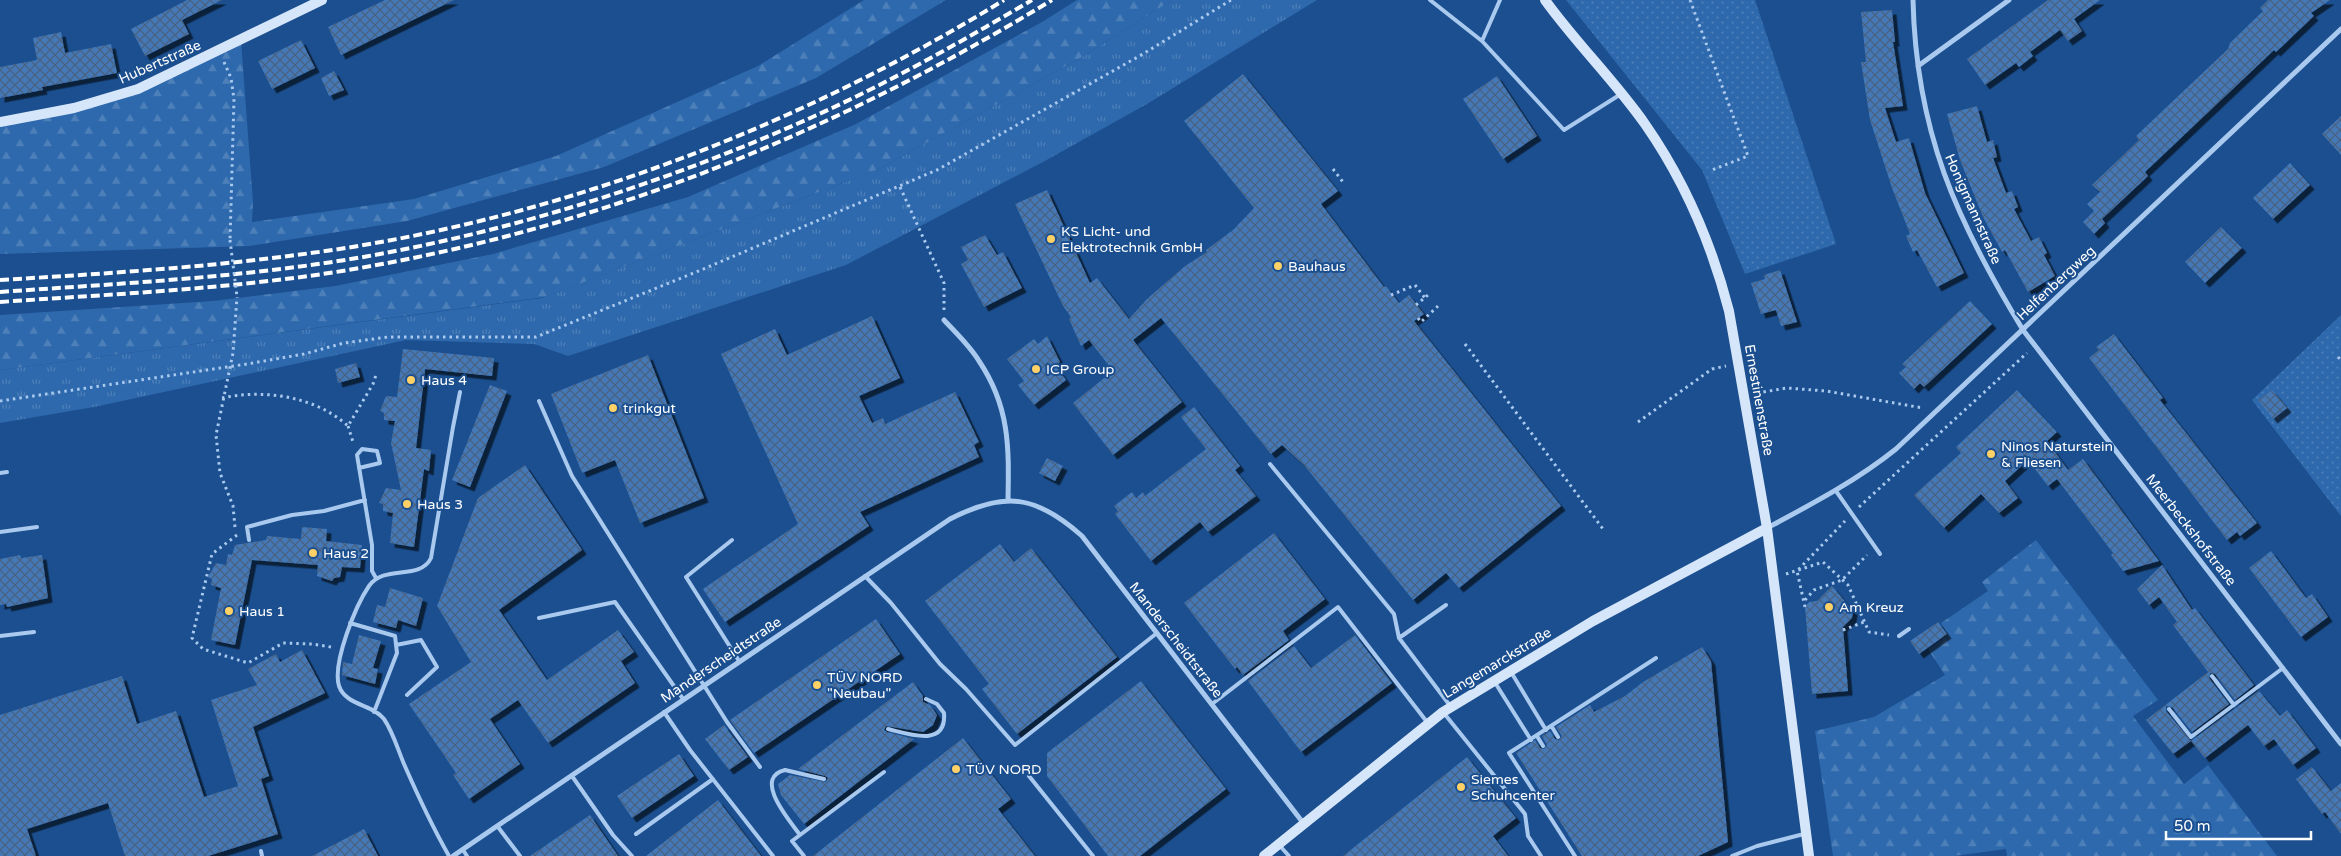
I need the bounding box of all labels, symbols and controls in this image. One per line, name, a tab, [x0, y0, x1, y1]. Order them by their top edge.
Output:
street label: Hubertstraße	[116, 36, 204, 88]
street label: Honigmannstraße	[1941, 151, 2005, 267]
place label: KS Licht- und Elektrotechnik GmbH	[1061, 223, 1203, 256]
marker: KS Licht- und Elektrotechnik GmbH	[1045, 233, 1057, 245]
street label: Helfenbergweg	[2013, 242, 2099, 324]
place label: Bauhaus	[1288, 258, 1346, 275]
marker: Bauhaus	[1272, 260, 1284, 272]
street label: Ernestinenstraße	[1741, 343, 1777, 457]
place label: ICP Group	[1046, 361, 1115, 378]
marker: ICP Group	[1030, 363, 1042, 375]
place label: Haus 4	[421, 372, 467, 389]
marker: Haus 4	[405, 374, 417, 386]
place label: trinkgut	[623, 400, 677, 417]
marker: trinkgut	[607, 402, 619, 414]
place label: Ninos Naturstein & Fliesen	[2001, 438, 2113, 471]
marker: Ninos Naturstein & Fliesen	[1985, 448, 1997, 460]
street label: Meerbeckshofstraße	[2142, 471, 2240, 589]
place label: Haus 3	[417, 496, 463, 513]
marker: Haus 3	[401, 498, 413, 510]
place label: Haus 2	[323, 545, 369, 562]
marker: Haus 2	[307, 547, 319, 559]
street label: Manderscheidtstraße	[1126, 579, 1226, 701]
place label: Am Kreuz	[1839, 599, 1904, 616]
marker: Am Kreuz	[1823, 601, 1835, 613]
place label: Haus 1	[239, 603, 285, 620]
marker: Haus 1	[223, 605, 235, 617]
street label: Manderscheidtstraße	[657, 613, 785, 707]
street label: Langemarckstraße	[1440, 624, 1554, 702]
place label: TÜV NORD "Neubau"	[827, 669, 903, 702]
marker: TÜV NORD "Neubau"	[811, 679, 823, 691]
place label: TÜV NORD	[966, 761, 1042, 778]
marker: TÜV NORD	[950, 763, 962, 775]
place label: Siemes Schuhcenter	[1471, 771, 1555, 804]
marker: Siemes Schuhcenter	[1455, 781, 1467, 793]
scale bar	[2166, 808, 2311, 840]
text: 50 m	[2174, 817, 2211, 835]

